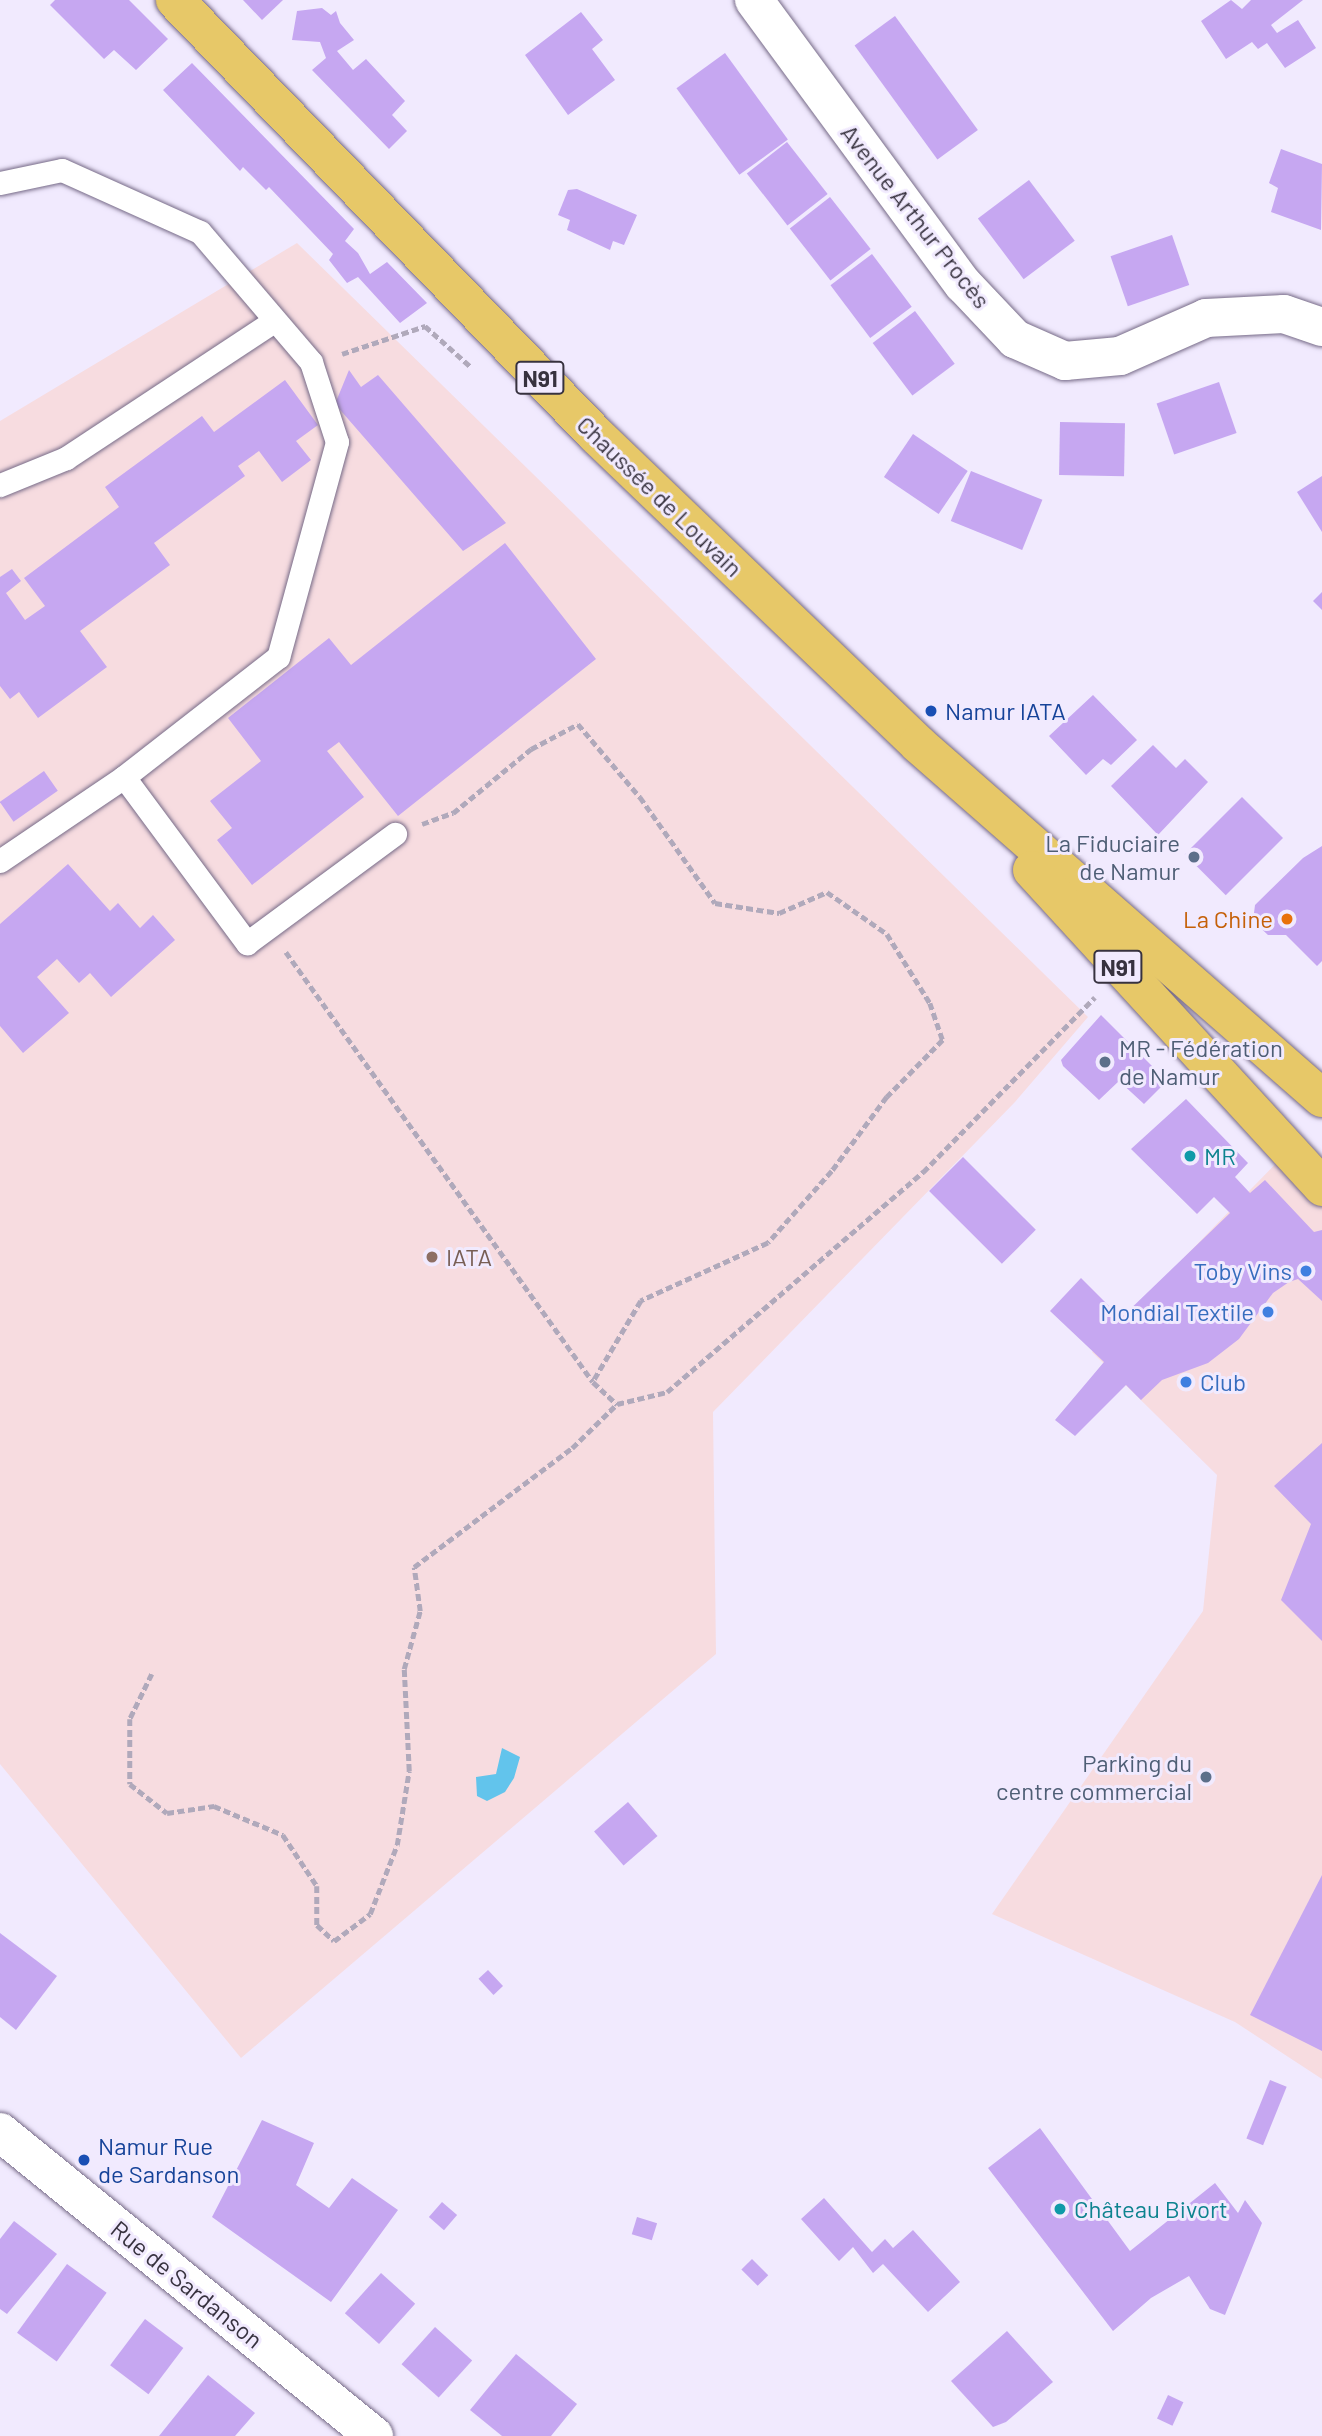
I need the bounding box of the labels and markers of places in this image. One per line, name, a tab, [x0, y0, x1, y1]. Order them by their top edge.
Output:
place label: Namur IATA	[945, 697, 1066, 725]
marker: Namur IATA	[923, 703, 939, 719]
place label: La Fiduciaire de Namur	[1045, 829, 1180, 885]
marker: La Fiduciaire de Namur	[1186, 849, 1202, 865]
place label: La Chine	[1183, 905, 1273, 933]
marker: La Chine	[1279, 911, 1295, 927]
place label: MR - Fédération de Namur	[1119, 1034, 1283, 1090]
marker: MR - Fédération de Namur	[1097, 1054, 1113, 1070]
place label: MR	[1204, 1142, 1236, 1170]
marker: MR	[1182, 1148, 1198, 1164]
place label: IATA	[446, 1243, 492, 1271]
marker: IATA	[424, 1249, 440, 1265]
place label: Toby Vins	[1193, 1257, 1292, 1285]
marker: Toby Vins	[1298, 1263, 1314, 1279]
place label: Mondial Textile	[1100, 1298, 1254, 1326]
marker: Mondial Textile	[1260, 1304, 1276, 1320]
place label: Club	[1200, 1368, 1246, 1396]
marker: Club	[1178, 1374, 1194, 1390]
place label: Parking du centre commercial	[996, 1749, 1192, 1805]
marker: Parking du centre commercial	[1198, 1769, 1214, 1785]
place label: Namur Rue de Sardanson	[98, 2132, 239, 2188]
marker: Namur Rue de Sardanson	[76, 2152, 92, 2168]
place label: Château Bivort	[1074, 2195, 1228, 2223]
marker: Château Bivort	[1052, 2201, 1068, 2217]

